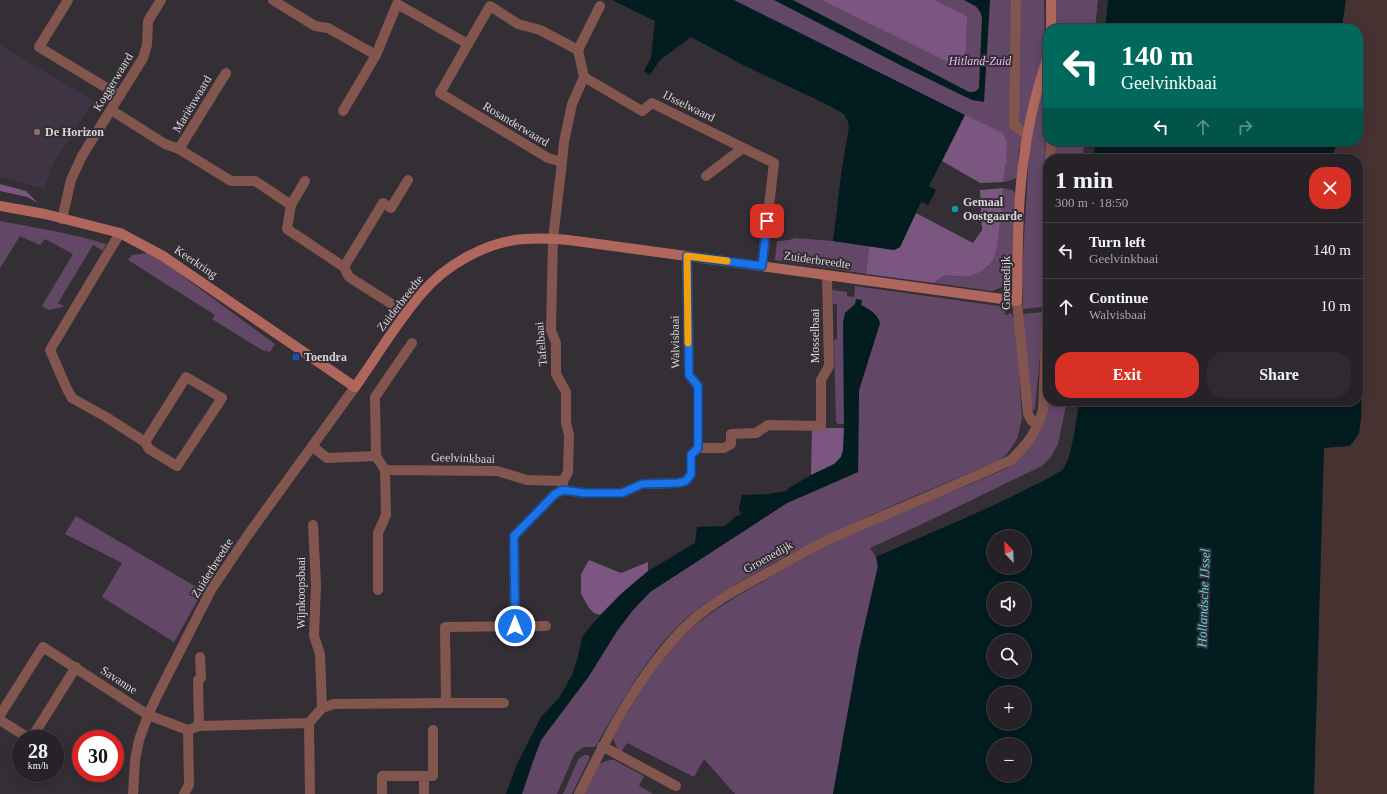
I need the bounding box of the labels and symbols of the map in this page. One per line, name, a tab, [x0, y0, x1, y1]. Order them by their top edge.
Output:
street label: Koggerwaard	[90, 50, 136, 114]
park label: Hitland-Zuid	[948, 54, 1012, 68]
street label: Mariënwaard	[170, 73, 214, 135]
street label: IJsselwaard	[661, 87, 717, 125]
street label: Rosanderwaard	[480, 99, 552, 149]
place label: De Horizon	[45, 125, 104, 139]
marker: De Horizon	[32, 127, 42, 137]
place label: Gemaal Oostgaarde	[963, 195, 1023, 223]
pin	[750, 204, 784, 238]
marker: Gemaal Oostgaarde	[950, 204, 960, 214]
street label: Keerkring	[172, 243, 220, 281]
street label: Zuiderbreedte	[783, 248, 851, 272]
street label: Groenedijk	[999, 256, 1013, 310]
street label: Zuiderbreedte	[374, 272, 426, 334]
street label: Mosselbaai	[808, 308, 822, 363]
street label: Walvisbaai	[668, 315, 682, 369]
street label: Tafelbaai	[532, 321, 550, 367]
place label: Toendra	[304, 350, 347, 364]
marker: Toendra	[291, 352, 301, 362]
street label: Geelvinkbaai	[431, 450, 496, 466]
north arrow	[987, 530, 1031, 574]
street label: Zuiderbreedte	[188, 536, 236, 600]
street label: Groenedijk	[741, 538, 795, 576]
water label: Hollandsche IJssel	[1194, 548, 1213, 649]
street label: Wijnkoopsbaai	[294, 556, 308, 629]
position arrow	[494, 605, 536, 647]
street label: Savanne	[98, 663, 140, 697]
speed limit sign: 30	[72, 730, 124, 782]

